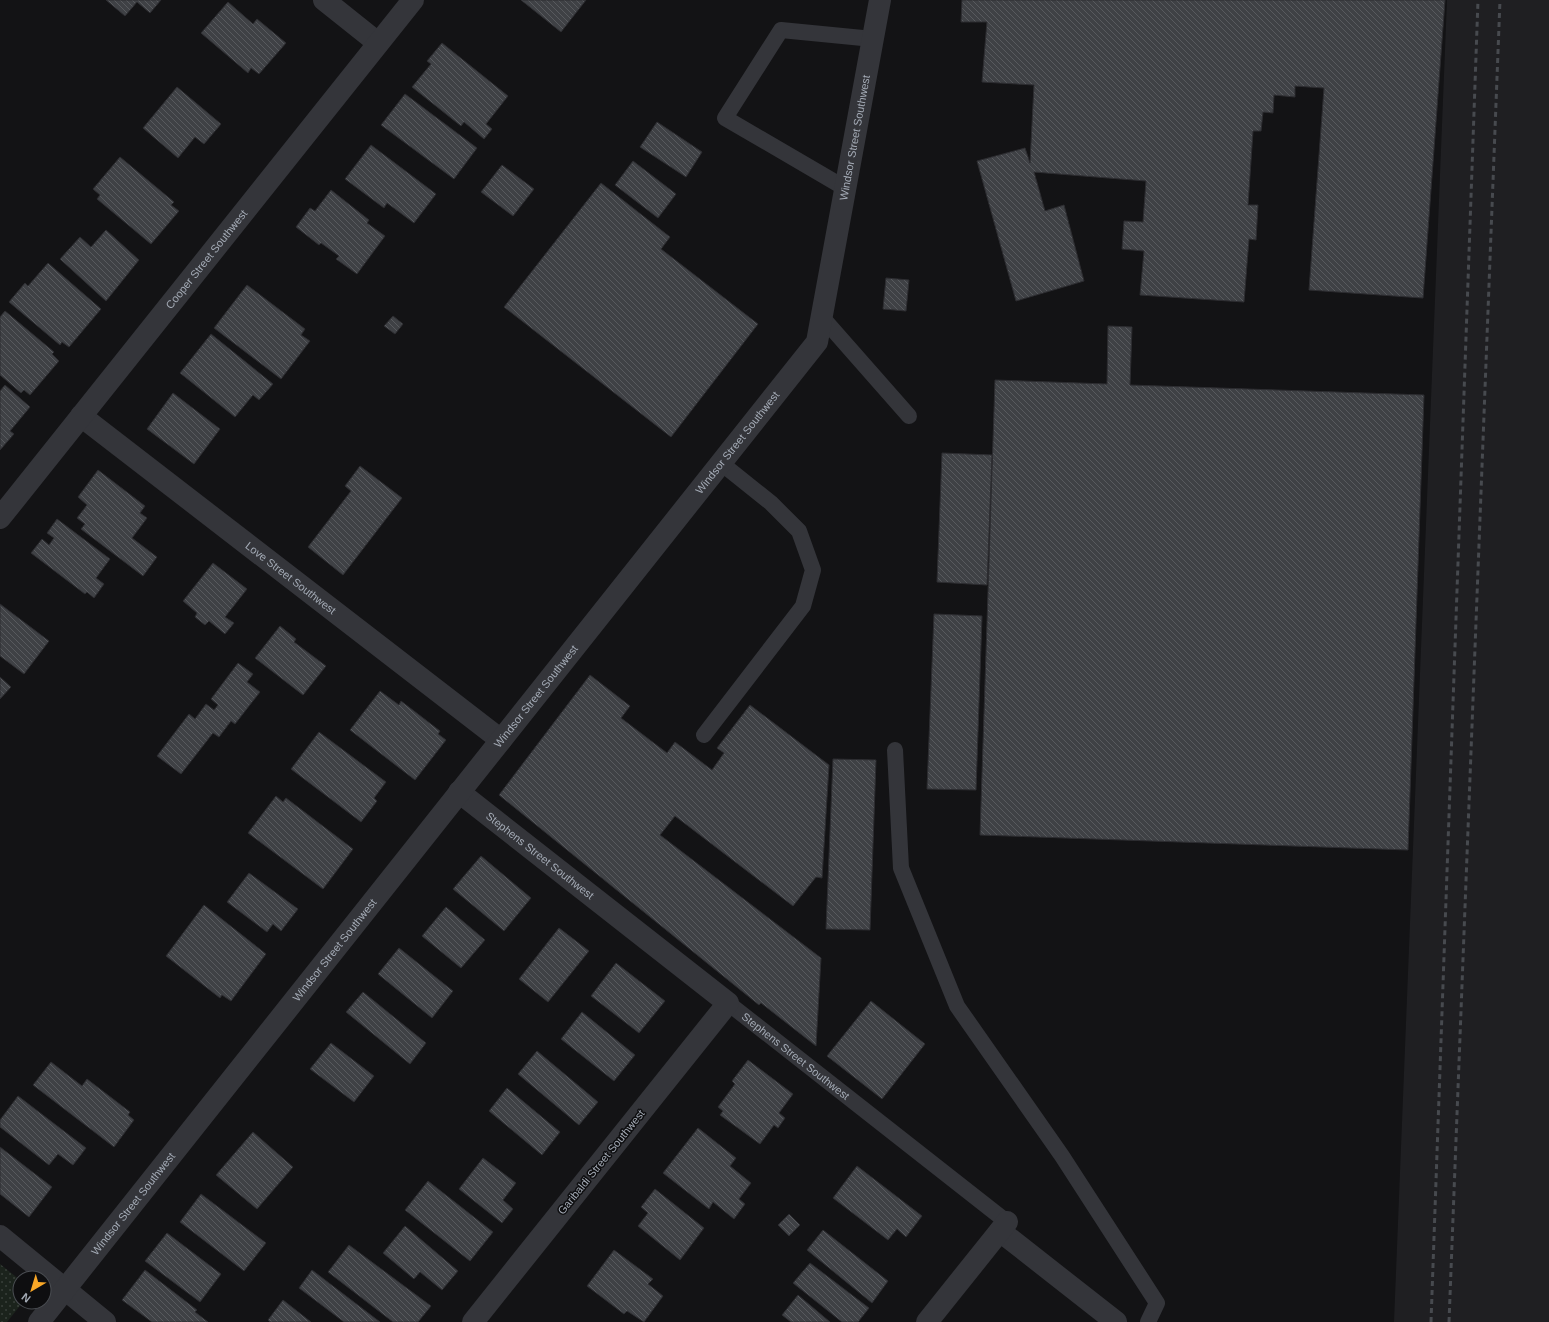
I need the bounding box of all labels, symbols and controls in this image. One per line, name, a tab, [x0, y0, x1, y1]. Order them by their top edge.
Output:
street label: Windsor Street Southwest	[837, 74, 872, 201]
street label: Cooper Street Southwest	[163, 207, 249, 311]
street label: Windsor Street Southwest	[693, 389, 782, 496]
street label: Love Street Southwest	[243, 539, 338, 616]
street label: Windsor Street Southwest	[492, 643, 580, 750]
street label: Stephens Street Southwest	[484, 810, 596, 901]
street label: Windsor Street Southwest	[290, 896, 379, 1004]
street label: Stephens Street Southwest	[739, 1010, 852, 1102]
street label: Garibaldi Street Southwest	[555, 1107, 647, 1217]
street label: Windsor Street Southwest	[89, 1150, 177, 1257]
north arrow	[12, 1270, 52, 1310]
text: N	[19, 1291, 33, 1305]

